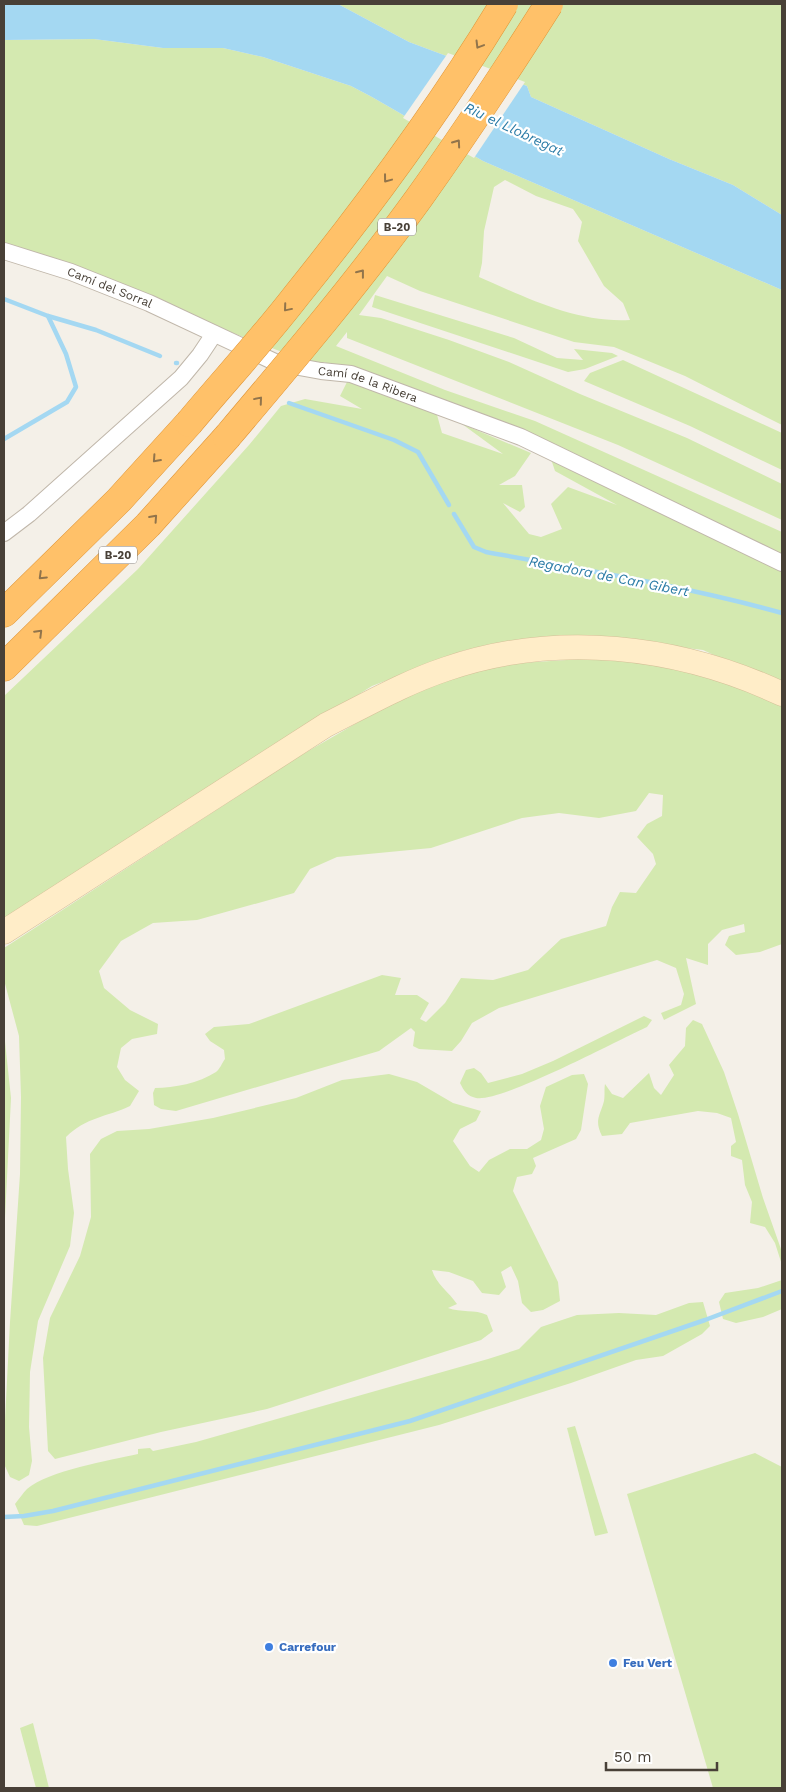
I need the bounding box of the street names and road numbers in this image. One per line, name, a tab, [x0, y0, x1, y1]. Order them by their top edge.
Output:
road number: B-20	[378, 218, 416, 236]
street label: Camí del Sorral	[65, 264, 155, 311]
street label: Camí de la Ribera	[317, 364, 420, 405]
road number: B-20	[99, 546, 137, 564]

